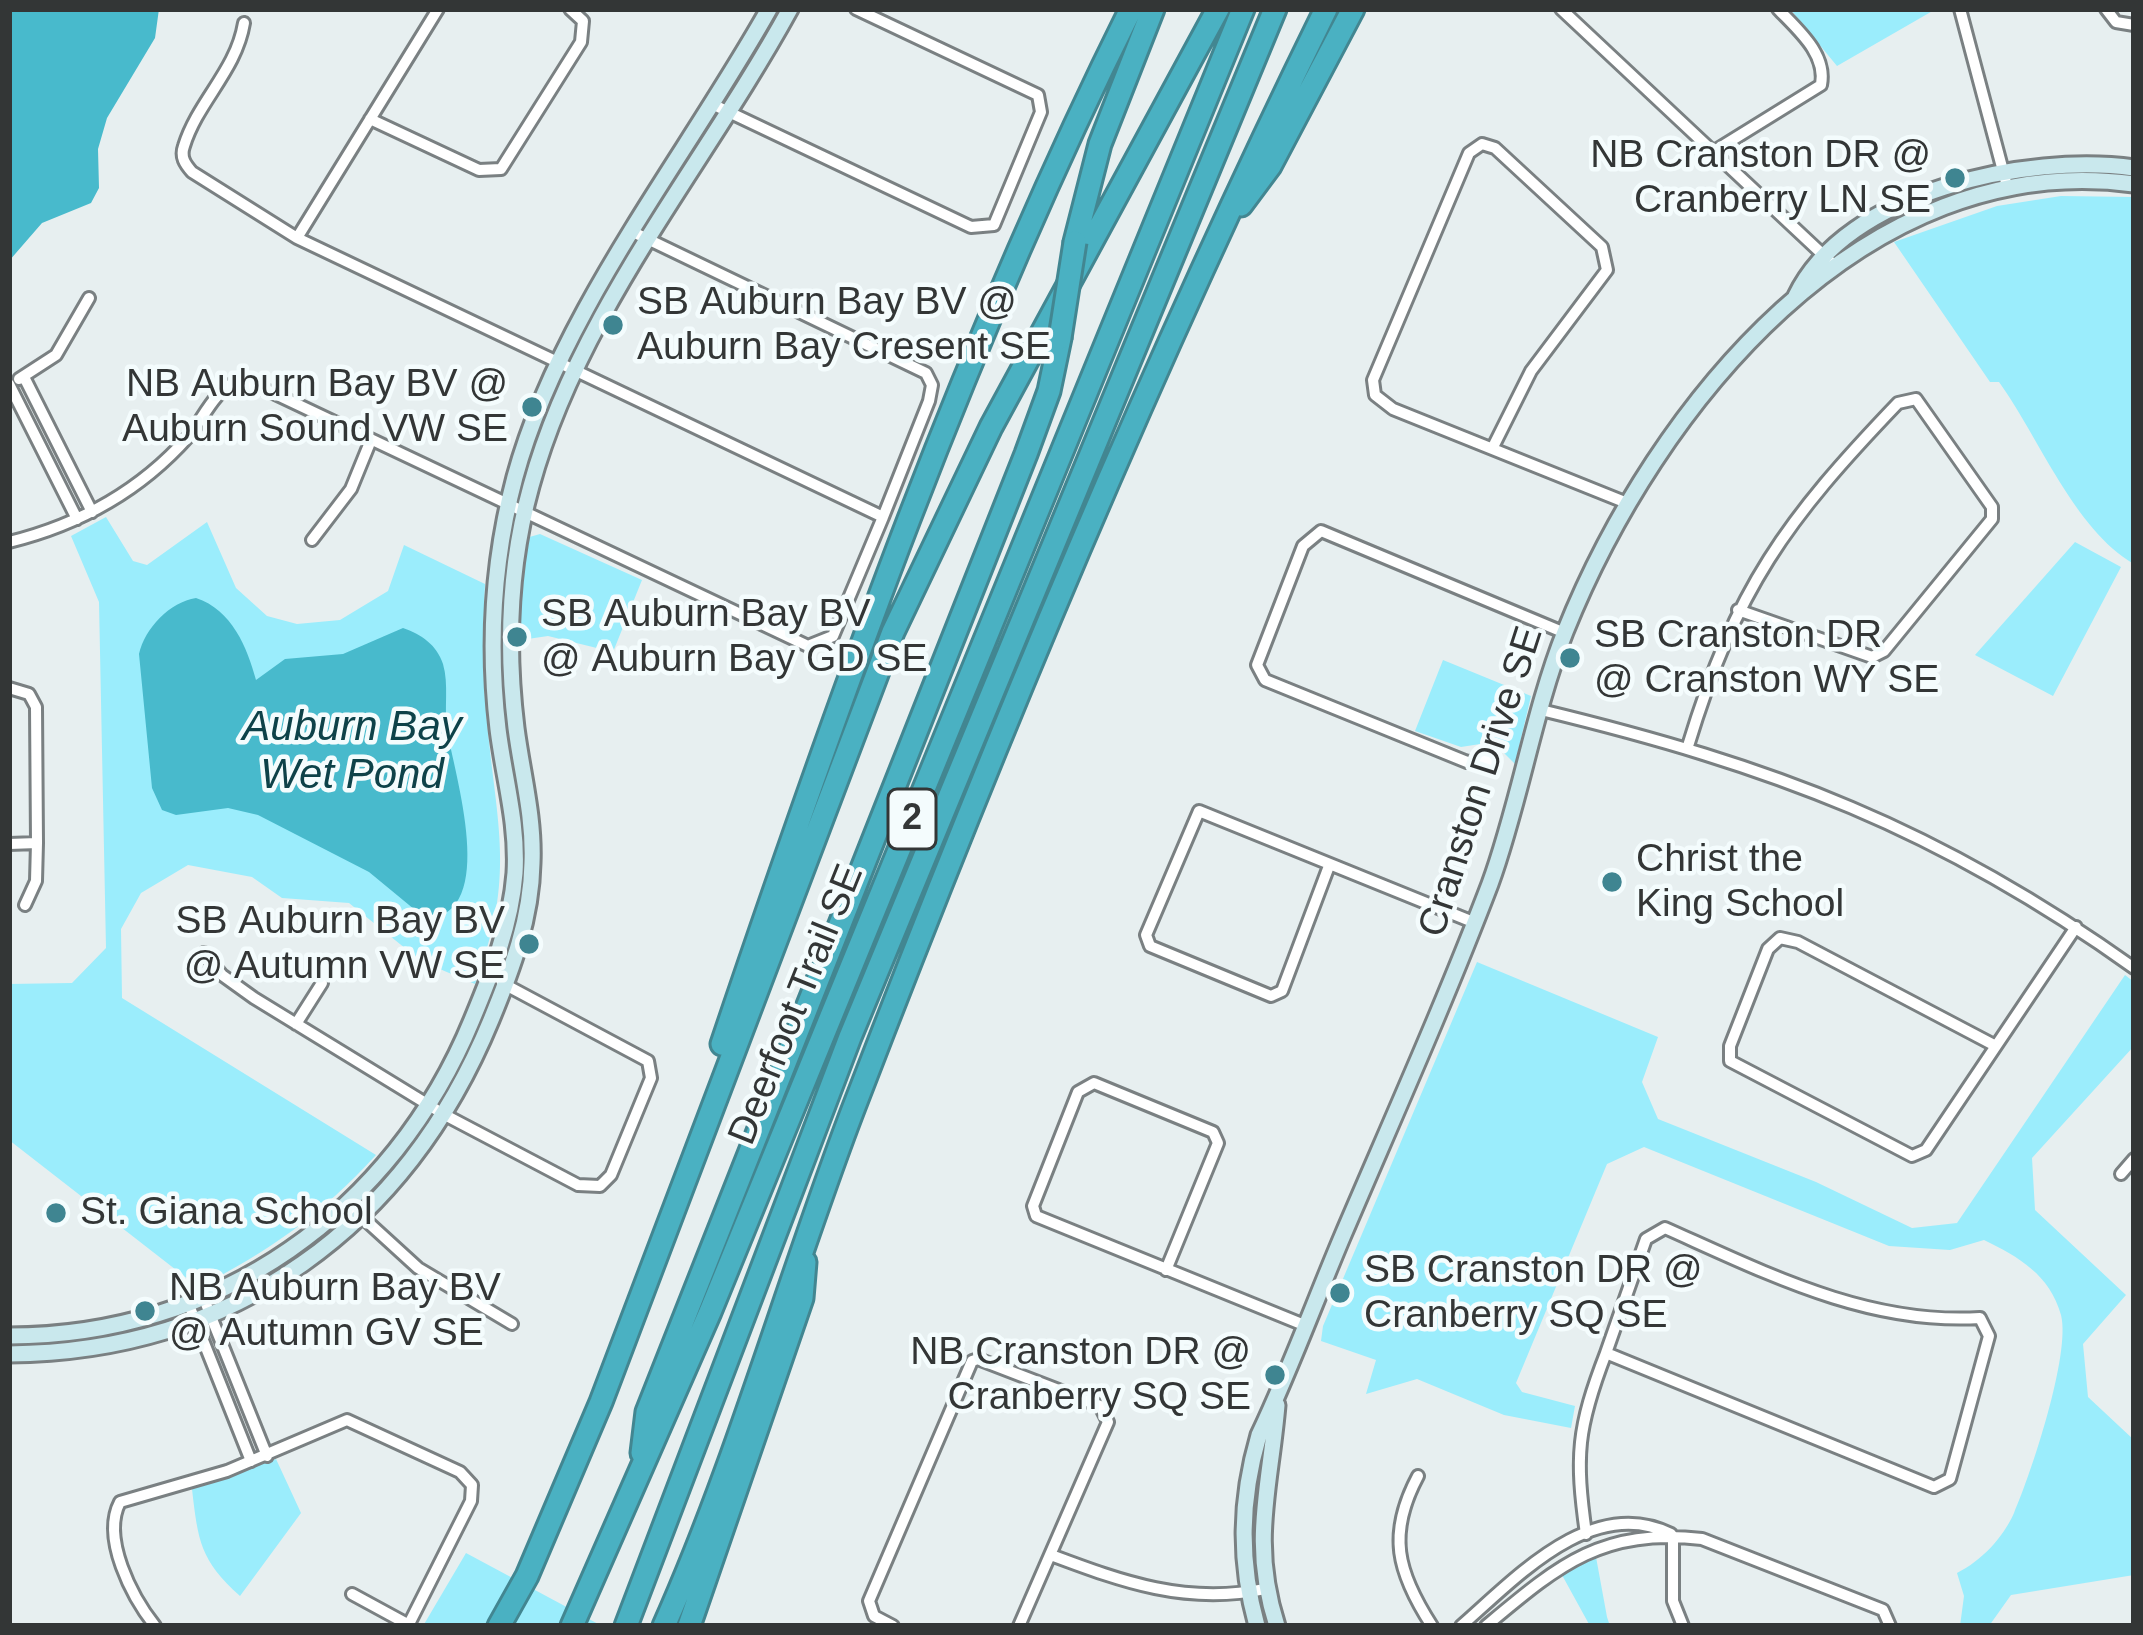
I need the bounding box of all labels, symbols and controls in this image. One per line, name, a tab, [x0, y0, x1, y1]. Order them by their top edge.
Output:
place label: NB Cranston DR @ Cranberry LN SE	[1590, 133, 1931, 224]
marker: NB Cranston DR @ Cranberry LN SE	[1942, 165, 1968, 191]
place label: SB Auburn Bay BV @ Auburn Bay Cresent SE	[637, 280, 1051, 371]
marker: SB Auburn Bay BV @ Auburn Bay Cresent SE	[600, 312, 626, 338]
place label: NB Auburn Bay BV @ Auburn Sound VW SE	[122, 362, 508, 453]
marker: NB Auburn Bay BV @ Auburn Sound VW SE	[519, 394, 545, 420]
place label: SB Auburn Bay BV @ Auburn Bay GD SE	[541, 592, 927, 683]
place label: SB Cranston DR @ Cranston WY SE	[1594, 613, 1939, 704]
street label: Cranston Drive SE	[1410, 621, 1554, 943]
marker: SB Auburn Bay BV @ Auburn Bay GD SE	[504, 624, 530, 650]
marker: SB Cranston DR @ Cranston WY SE	[1557, 645, 1583, 671]
water label: Auburn Bay Wet Pond	[242, 703, 462, 801]
road number: 2	[888, 789, 936, 849]
place label: Christ the King School	[1636, 837, 1844, 928]
street label: Deerfoot Trail SE	[720, 858, 874, 1152]
marker: Christ the King School	[1599, 869, 1625, 895]
place label: SB Auburn Bay BV @ Autumn VW SE	[175, 899, 505, 990]
marker: SB Auburn Bay BV @ Autumn VW SE	[516, 931, 542, 957]
place label: St. Giana School	[80, 1190, 373, 1236]
marker: St. Giana School	[43, 1200, 69, 1226]
place label: SB Cranston DR @ Cranberry SQ SE	[1364, 1248, 1703, 1339]
place label: NB Auburn Bay BV @ Autumn GV SE	[169, 1266, 501, 1357]
marker: SB Cranston DR @ Cranberry SQ SE	[1327, 1280, 1353, 1306]
marker: NB Auburn Bay BV @ Autumn GV SE	[132, 1298, 158, 1324]
place label: NB Cranston DR @ Cranberry SQ SE	[910, 1330, 1251, 1421]
marker: NB Cranston DR @ Cranberry SQ SE	[1262, 1362, 1288, 1388]

